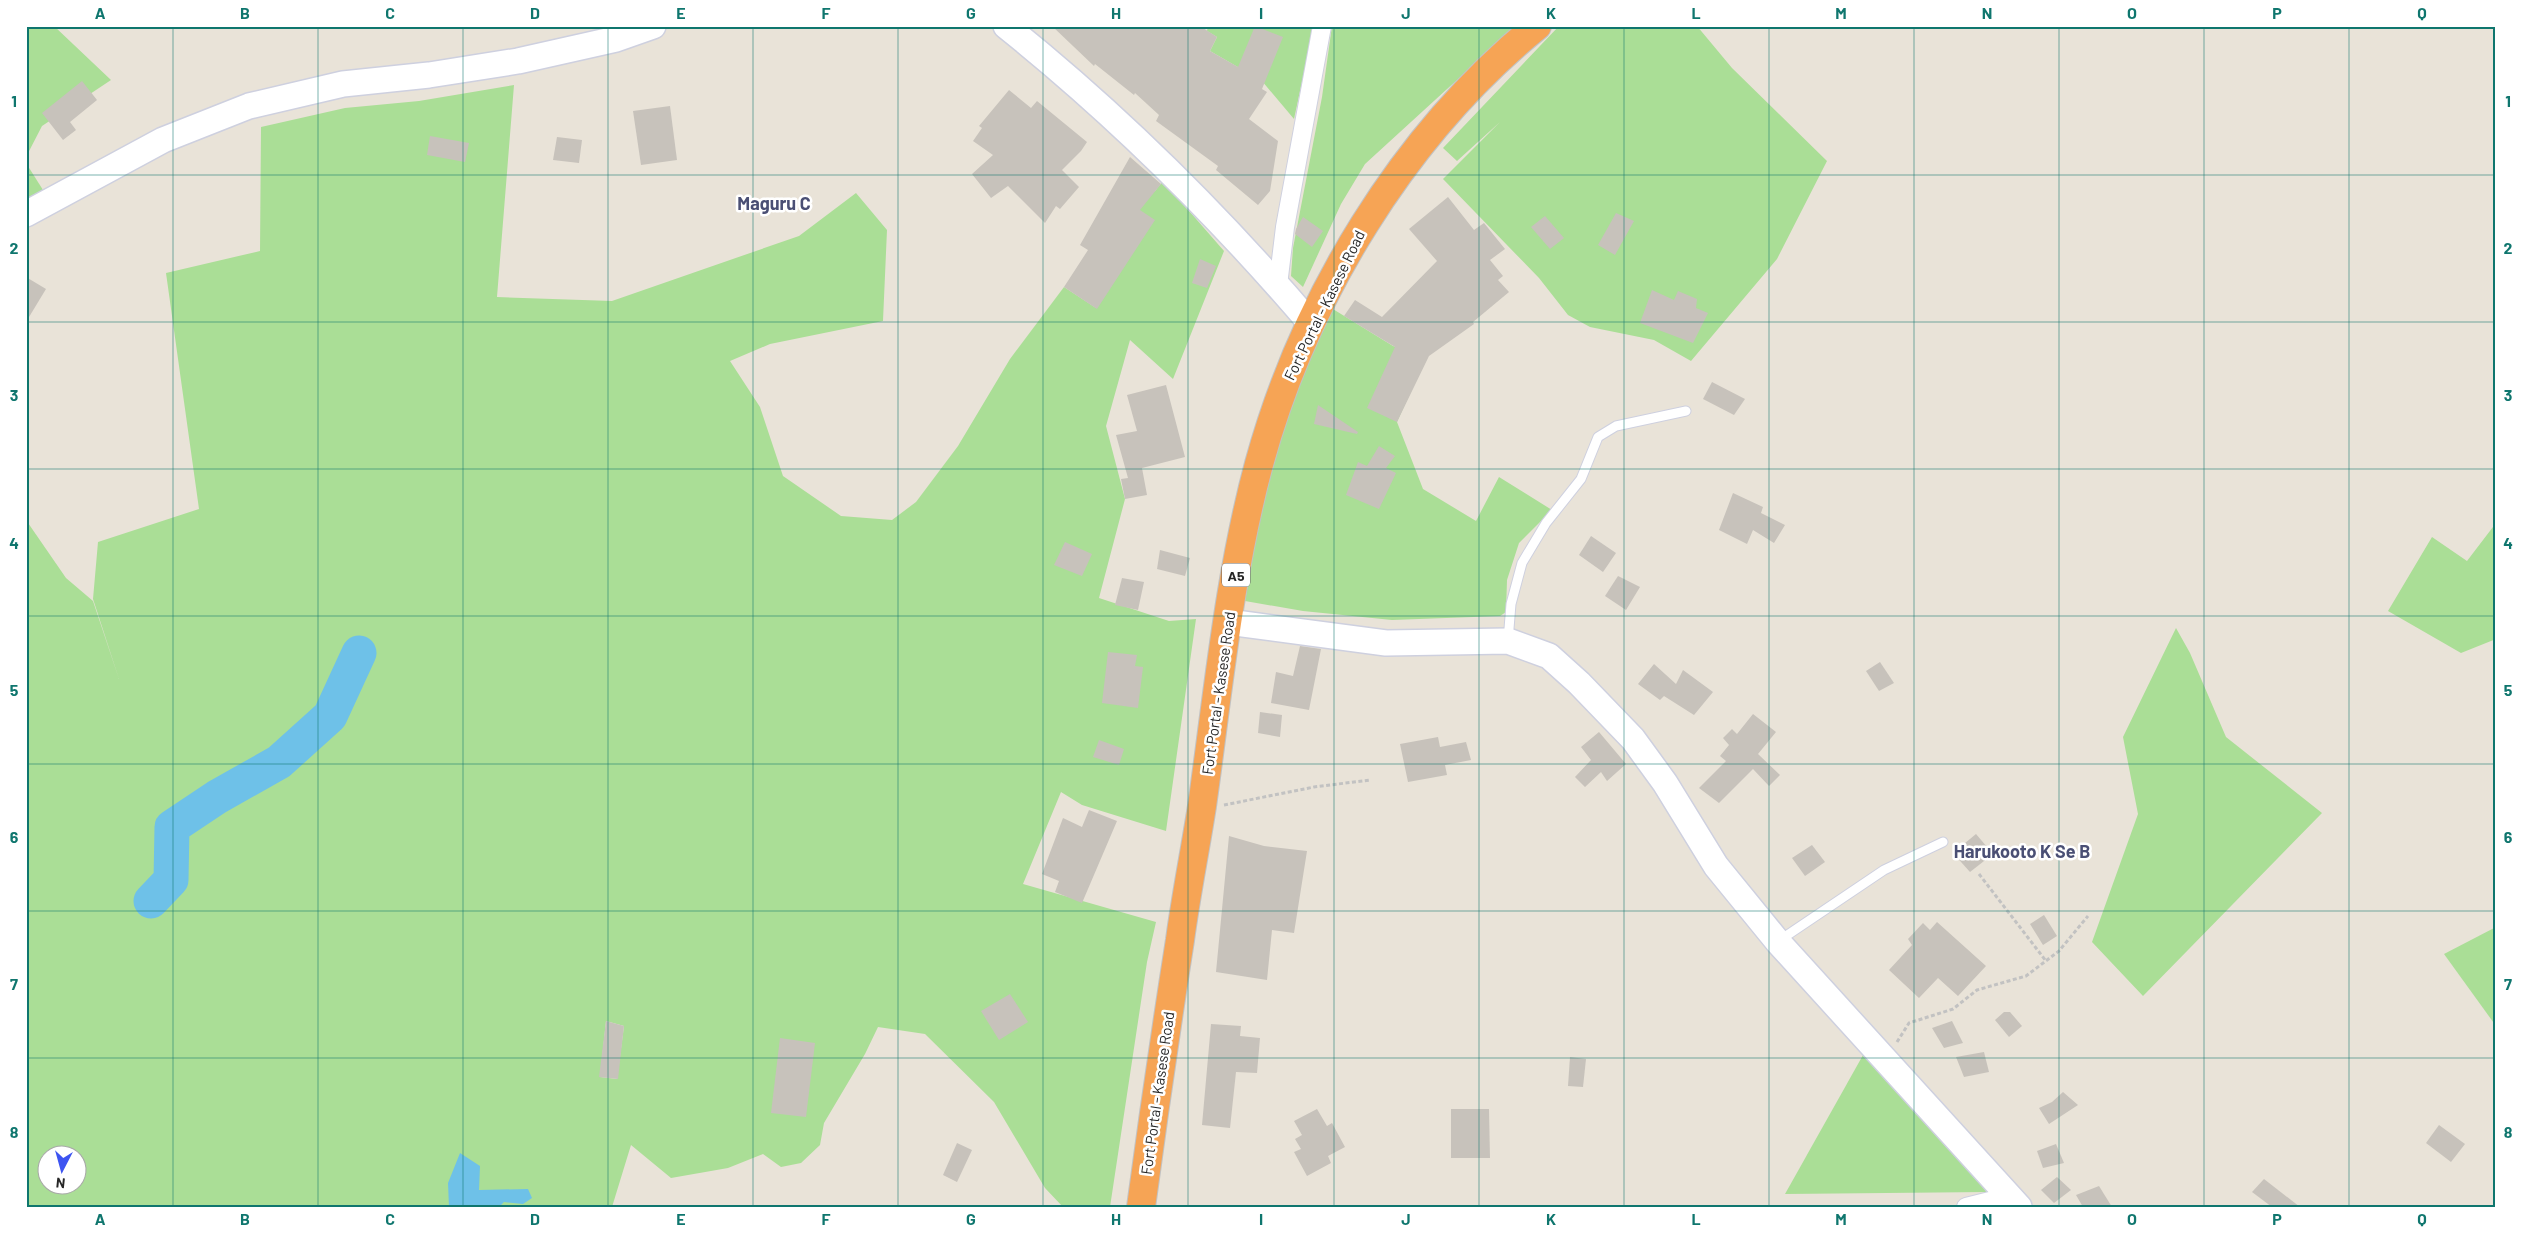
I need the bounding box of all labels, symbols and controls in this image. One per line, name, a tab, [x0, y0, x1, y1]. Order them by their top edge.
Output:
text: A	[95, 3, 106, 22]
text: B	[240, 3, 250, 22]
text: C	[385, 3, 395, 22]
text: D	[530, 3, 540, 22]
text: E	[676, 3, 686, 22]
text: F	[822, 3, 831, 22]
text: G	[966, 3, 976, 22]
text: H	[1111, 3, 1121, 22]
text: I	[1259, 3, 1263, 22]
text: J	[1401, 3, 1411, 22]
text: K	[1546, 3, 1556, 22]
text: L	[1691, 3, 1701, 22]
text: M	[1835, 3, 1847, 22]
text: N	[1982, 3, 1992, 22]
text: O	[2127, 3, 2137, 22]
text: P	[2272, 3, 2282, 22]
text: Q	[2417, 3, 2427, 22]
text: 1	[11, 91, 17, 110]
text: 1	[2505, 91, 2511, 110]
district label: Maguru C	[737, 192, 811, 214]
street label: Fort Portal - Kasese Road	[1280, 227, 1368, 383]
text: 2	[10, 238, 19, 257]
text: 2	[2504, 238, 2513, 257]
text: 3	[10, 385, 18, 404]
text: 3	[2504, 385, 2512, 404]
text: 4	[9, 533, 19, 552]
text: 4	[2503, 533, 2513, 552]
road number: A5	[1222, 564, 1250, 586]
street label: Fort Portal - Kasese Road	[1198, 610, 1238, 776]
text: 5	[10, 680, 19, 699]
text: 5	[2504, 680, 2513, 699]
text: 6	[10, 827, 19, 846]
text: 6	[2504, 827, 2513, 846]
district label: Harukooto K Se B	[1954, 840, 2090, 862]
text: 7	[10, 974, 18, 993]
text: 7	[2504, 974, 2512, 993]
street label: Fort Portal - Kasese Road	[1137, 1010, 1177, 1176]
text: 8	[10, 1122, 19, 1141]
text: 8	[2504, 1122, 2513, 1141]
north arrow	[38, 1146, 88, 1196]
text: N	[55, 1174, 66, 1192]
text: A	[95, 1209, 106, 1228]
text: B	[240, 1209, 250, 1228]
text: C	[385, 1209, 395, 1228]
text: D	[530, 1209, 540, 1228]
text: E	[676, 1209, 686, 1228]
text: F	[822, 1209, 831, 1228]
text: G	[966, 1209, 976, 1228]
text: H	[1111, 1209, 1121, 1228]
text: I	[1259, 1209, 1263, 1228]
text: J	[1401, 1209, 1411, 1228]
text: K	[1546, 1209, 1556, 1228]
text: L	[1691, 1209, 1701, 1228]
text: M	[1835, 1209, 1847, 1228]
text: N	[1982, 1209, 1992, 1228]
text: O	[2127, 1209, 2137, 1228]
text: P	[2272, 1209, 2282, 1228]
text: Q	[2417, 1209, 2427, 1228]

